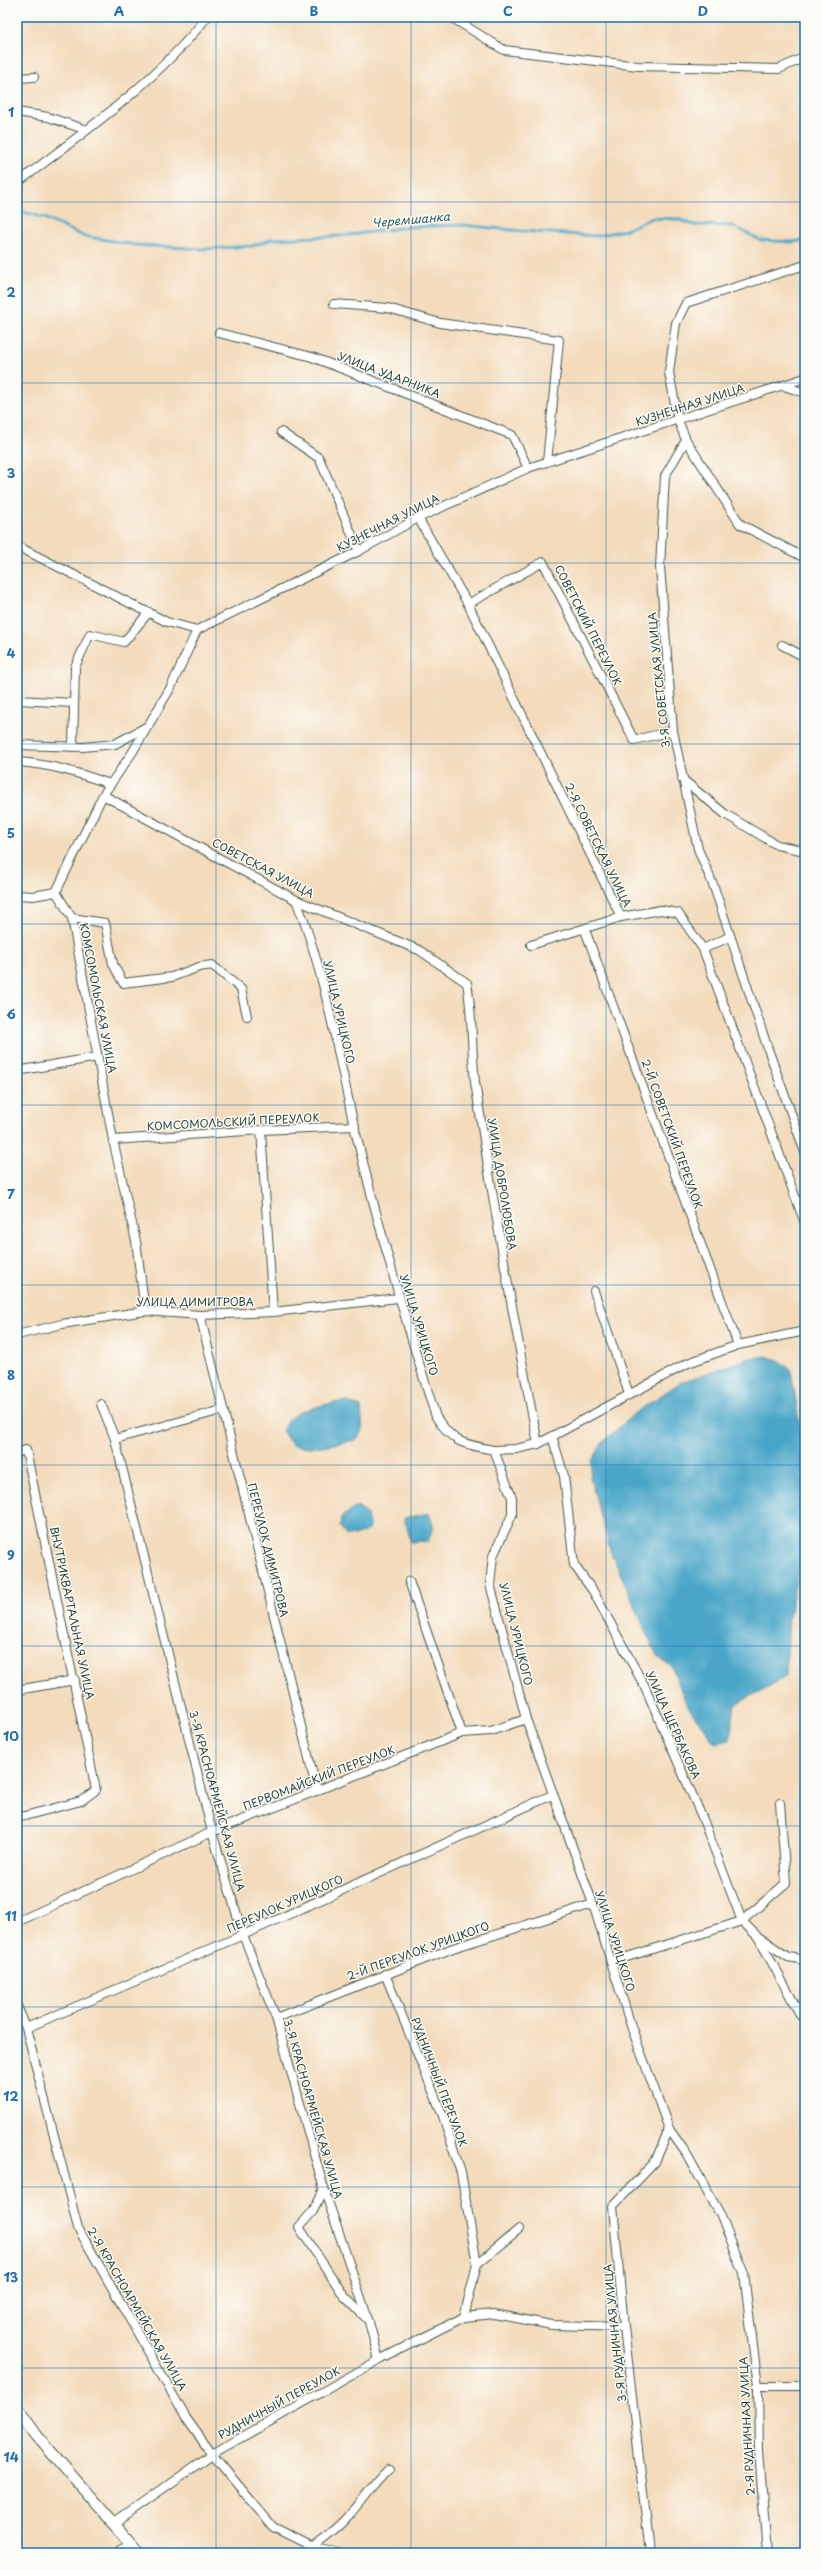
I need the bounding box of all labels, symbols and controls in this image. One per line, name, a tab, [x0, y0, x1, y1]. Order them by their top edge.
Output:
text: A	[114, 1, 124, 20]
text: B	[310, 1, 319, 20]
text: C	[503, 1, 513, 20]
text: D	[698, 1, 708, 20]
text: 1	[8, 102, 14, 121]
water label: Черемшанка	[371, 207, 451, 231]
text: 2	[6, 282, 16, 301]
street label: УЛИЦА УДАРНИКА	[335, 347, 443, 402]
street label: КУЗНЕЧНАЯ УЛИЦА	[633, 379, 747, 430]
text: 3	[7, 463, 16, 482]
street label: КУЗНЕЧНАЯ УЛИЦА	[333, 489, 443, 556]
street label: СОВЕТСКИЙ ПЕРЕУЛОК	[551, 562, 626, 688]
street label: 3-Я СОВЕТСКАЯ УЛИЦА	[643, 611, 674, 749]
text: 4	[7, 643, 16, 662]
street label: 2-Я СОВЕТСКАЯ УЛИЦА	[561, 780, 636, 910]
text: 5	[7, 823, 15, 842]
street label: СОВЕТСКАЯ УЛИЦА	[209, 833, 318, 902]
street label: КОМСОМОЛЬСКАЯ УЛИЦА	[76, 921, 122, 1075]
street label: УЛИЦА УРИЦКОГО	[319, 959, 360, 1065]
text: 6	[6, 1004, 16, 1023]
street label: 2-Й СОВЕТСКИЙ ПЕРЕУЛОК	[637, 1057, 708, 1211]
street label: КОМСОМОЛЬСКИЙ ПЕРЕУЛОК	[146, 1108, 320, 1135]
street label: УЛИЦА ДОБРОЛЮБОВА	[484, 1117, 521, 1251]
text: 7	[7, 1184, 15, 1203]
street label: УЛИЦА УРИЦКОГО	[396, 1272, 443, 1378]
street label: УЛИЦА ДИМИТРОВА	[136, 1293, 254, 1310]
text: 8	[7, 1365, 15, 1384]
street label: ПЕРЕУЛОК ДИМИТРОВА	[244, 1481, 293, 1619]
street label: ВНУТРИКВАРТАЛЬНАЯ УЛИЦА	[46, 1525, 99, 1702]
text: 9	[7, 1545, 15, 1564]
street label: УЛИЦА УРИЦКОГО	[495, 1581, 538, 1687]
street label: УЛИЦА ЩЕРБАКОВА	[642, 1668, 705, 1782]
street label: 3-Я КРАСНОАРМЕЙСКАЯ УЛИЦА	[185, 1709, 250, 1894]
text: 10	[3, 1726, 19, 1745]
street label: ПЕРВОМАЙСКИЙ ПЕРЕУЛОК	[241, 1741, 397, 1814]
street label: ПЕРЕУЛОК УРИЦКОГО	[224, 1870, 346, 1937]
street label: УЛИЦА УРИЦКОГО	[591, 1888, 640, 1994]
text: 11	[5, 1906, 17, 1925]
street label: 2-Й ПЕРЕУЛОК УРИЦКОГО	[344, 1917, 491, 1984]
street label: РУДНИЧНЫЙ ПЕРЕУЛОК	[407, 2015, 472, 2149]
street label: 3-Я КРАСНОАРМЕЙСКАЯ УЛИЦА	[280, 2017, 348, 2201]
text: 12	[3, 2086, 19, 2105]
street label: 2-Я КРАСНОАРМЕЙСКАЯ УЛИЦА	[83, 2224, 192, 2394]
street label: 3-Я РУДНИЧНАЯ УЛИЦА	[599, 2263, 630, 2403]
text: 13	[4, 2267, 19, 2286]
street label: 2-Я РУДНИЧНАЯ УЛИЦА	[734, 2356, 759, 2496]
street label: РУДНИЧНЫЙ ПЕРЕУЛОК	[215, 2362, 343, 2443]
text: 14	[3, 2447, 19, 2466]

